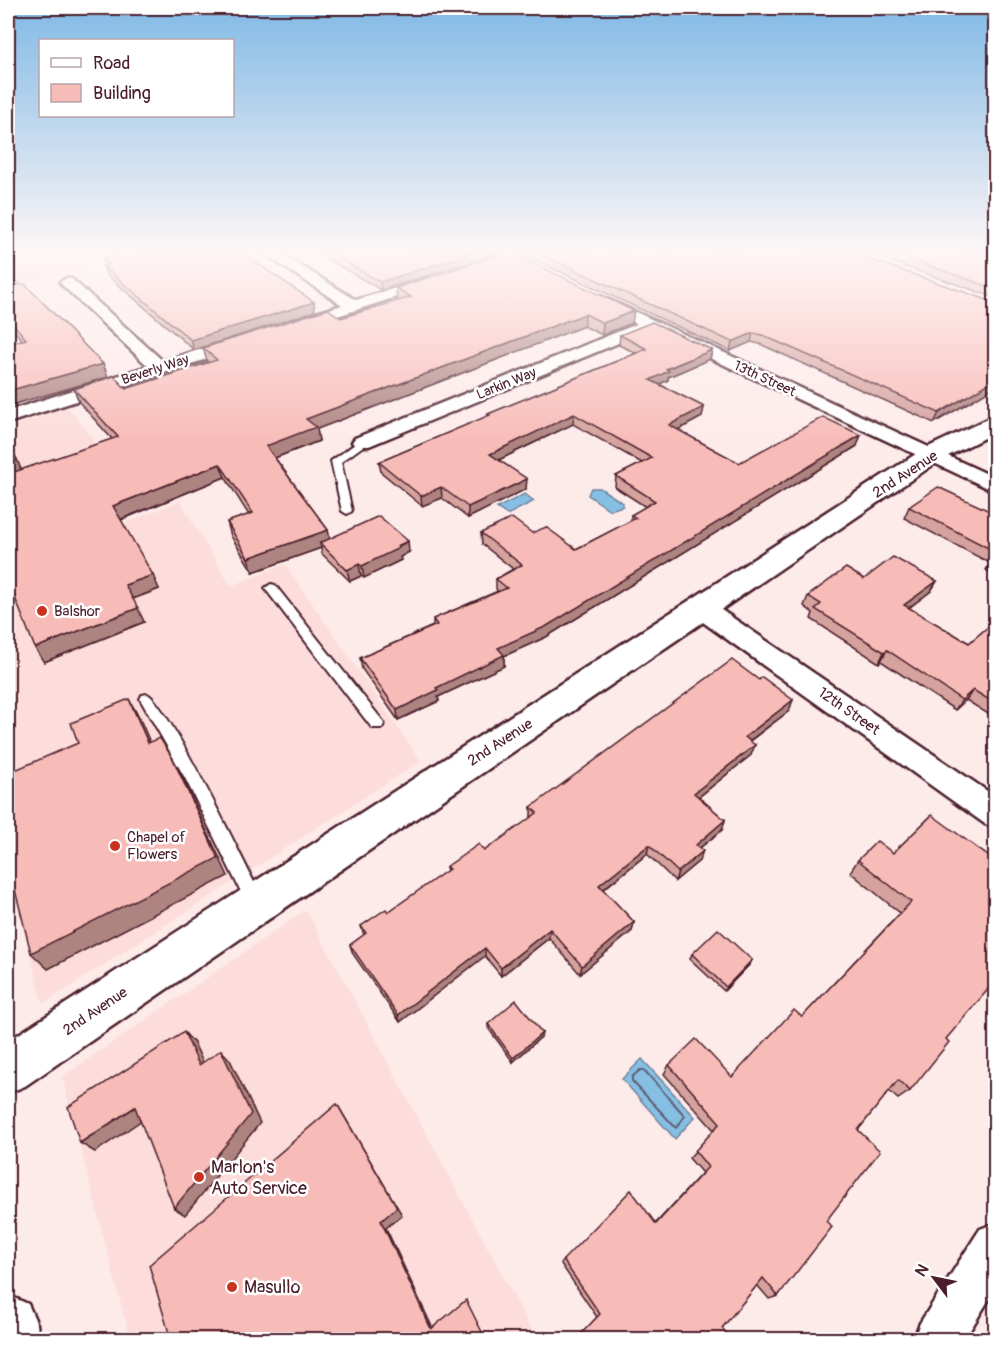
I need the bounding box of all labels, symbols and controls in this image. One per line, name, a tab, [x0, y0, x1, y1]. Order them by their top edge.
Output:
legend	[39, 39, 234, 117]
text: Road	[93, 52, 130, 75]
text: Building	[93, 82, 151, 105]
street label: Beverly Way	[119, 351, 191, 388]
street label: 13th Street	[731, 357, 799, 400]
street label: Larkin Way	[474, 364, 539, 403]
street label: 2nd Avenue	[869, 446, 942, 502]
place label: Balshor	[54, 602, 101, 621]
marker: Balshor	[35, 604, 49, 618]
street label: 12th Street	[814, 683, 884, 740]
street label: 2nd Avenue	[464, 714, 537, 770]
place label: Chapel of Flowers	[127, 828, 186, 864]
marker: Chapel of Flowers	[108, 839, 122, 853]
street label: 2nd Avenue	[59, 983, 132, 1040]
place label: Marlon's Auto Service	[211, 1156, 307, 1200]
marker: Marlon's Auto Service	[192, 1170, 206, 1184]
north arrow	[904, 1248, 964, 1308]
text: N	[911, 1261, 934, 1280]
place label: Masullo	[244, 1276, 301, 1299]
marker: Masullo	[225, 1280, 239, 1294]

